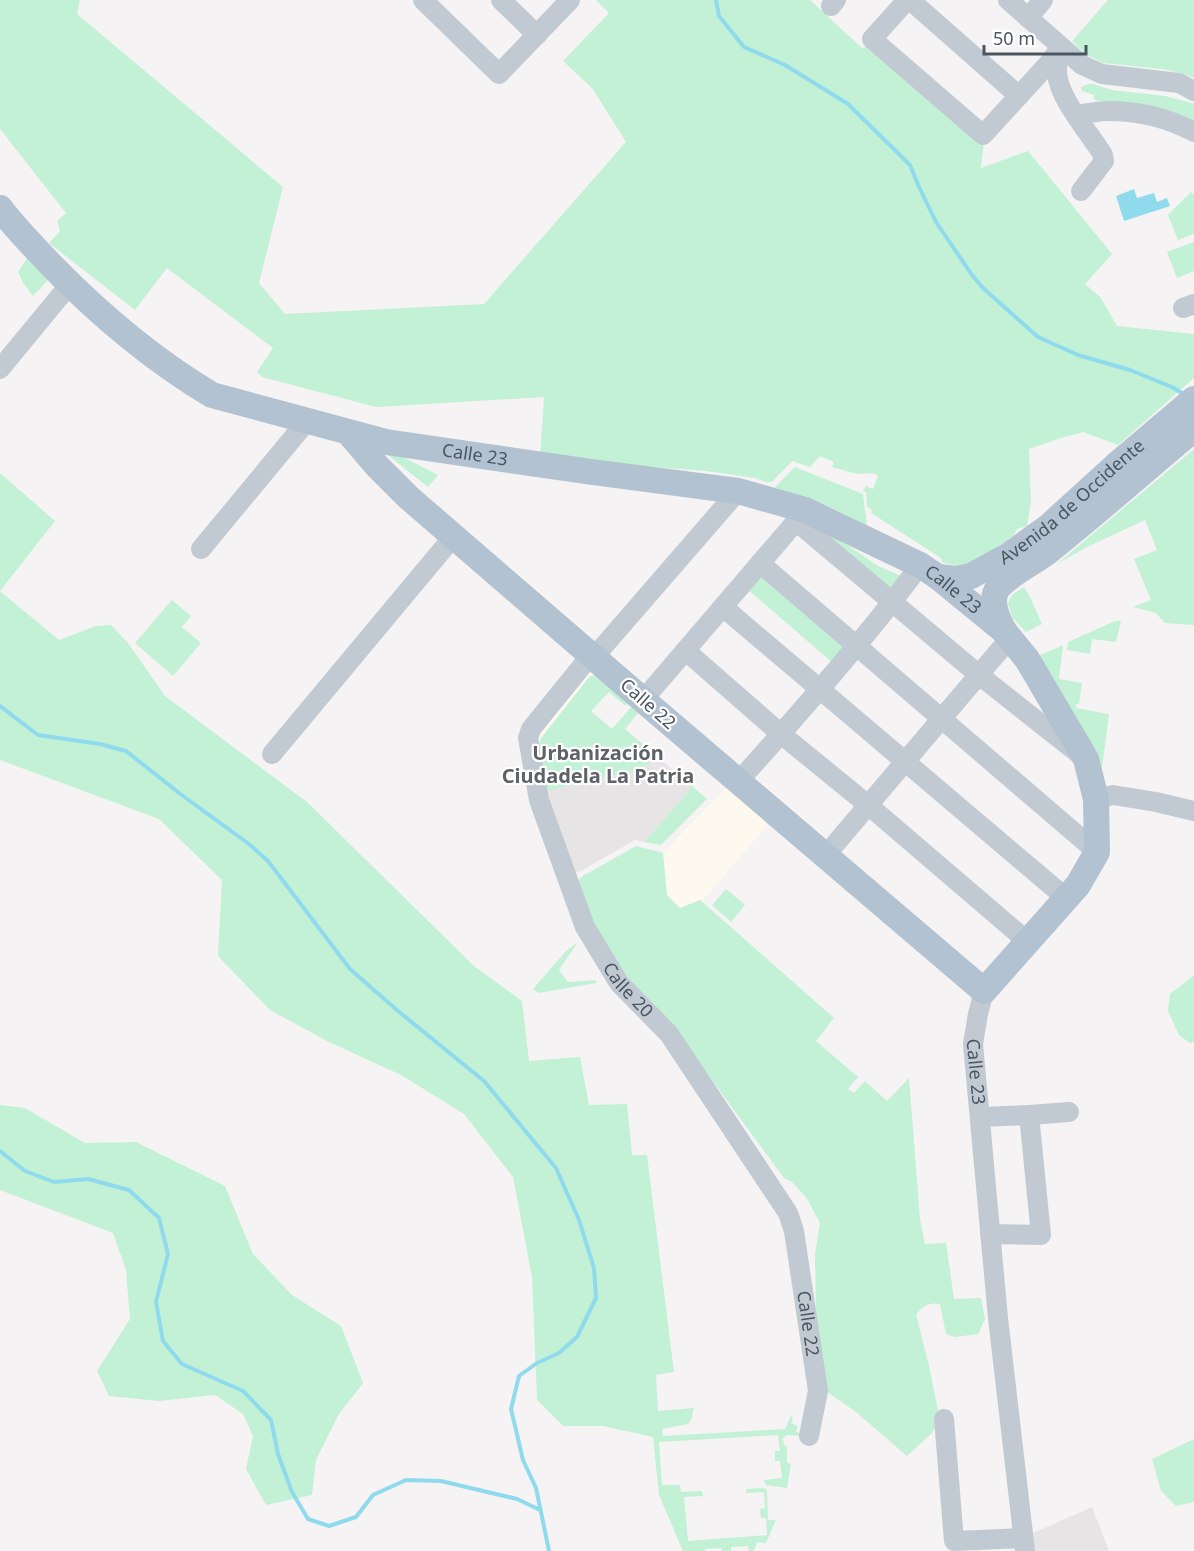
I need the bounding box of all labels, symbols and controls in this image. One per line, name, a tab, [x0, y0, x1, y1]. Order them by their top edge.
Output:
scale bar	[984, 18, 1086, 56]
text: 50 m	[993, 26, 1035, 50]
street label: Avenida de Occidente	[995, 433, 1149, 570]
street label: Calle 23	[440, 437, 509, 471]
street label: Calle 23	[921, 559, 987, 619]
street label: Calle 22	[616, 672, 682, 734]
district label: Urbanización Ciudadela La Patria	[502, 739, 694, 789]
street label: Calle 20	[598, 957, 659, 1022]
street label: Calle 23	[962, 1038, 991, 1106]
street label: Calle 22	[792, 1289, 826, 1358]

